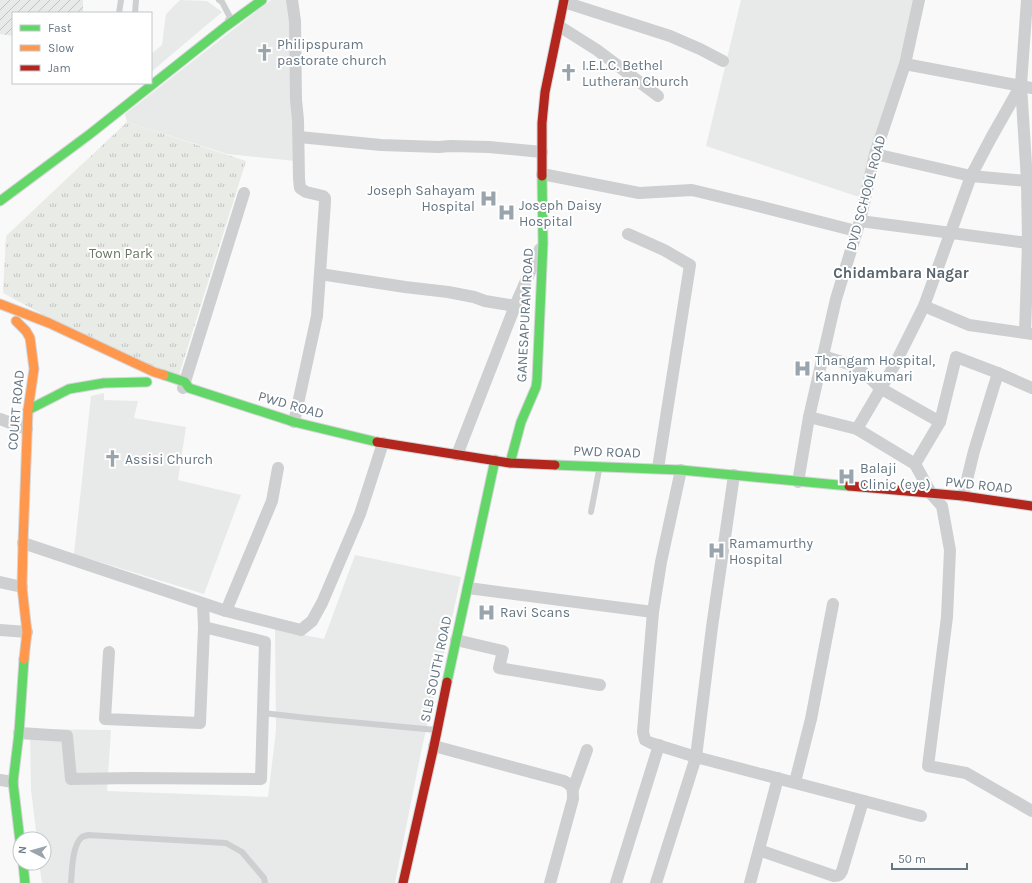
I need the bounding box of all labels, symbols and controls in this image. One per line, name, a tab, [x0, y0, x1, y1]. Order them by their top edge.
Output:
legend	[12, 12, 152, 84]
text: Fast	[48, 21, 72, 35]
place label: Philipspuram pastorate church	[277, 36, 387, 69]
text: Slow	[48, 41, 74, 55]
church icon: Philipspuram pastorate church	[254, 42, 274, 62]
place label: I.E.L.C. Bethel Lutheran Church	[582, 57, 689, 90]
text: Jam	[48, 61, 71, 75]
church icon: I.E.L.C. Bethel Lutheran Church	[559, 63, 579, 83]
street label: DVD SCHOOL ROAD	[842, 133, 890, 253]
place label: Joseph Sahayam Hospital	[368, 182, 475, 215]
hospital icon: Joseph Sahayam Hospital	[478, 188, 498, 208]
place label: Joseph Daisy Hospital	[519, 197, 602, 230]
hospital icon: Joseph Daisy Hospital	[496, 203, 516, 223]
park label: Town Park	[89, 245, 153, 262]
street label: GANESAPURAM ROAD	[513, 247, 537, 383]
district label: Chidambara Nagar	[833, 264, 969, 282]
place label: Thangam Hospital, Kanniyakumari	[815, 352, 935, 385]
hospital icon: Thangam Hospital, Kanniyakumari	[792, 358, 812, 378]
street label: COURT ROAD	[4, 369, 28, 451]
street label: PWD ROAD	[256, 387, 326, 423]
street label: PWD ROAD	[573, 442, 641, 462]
church icon: Assisi Church	[102, 449, 122, 469]
place label: Assisi Church	[125, 451, 213, 468]
place label: Balaji Clinic (eye)	[860, 460, 931, 493]
hospital icon: Balaji Clinic (eye)	[837, 466, 857, 486]
street label: PWD ROAD	[944, 473, 1014, 497]
place label: Ramamurthy Hospital	[729, 535, 813, 568]
hospital icon: Ramamurthy Hospital	[706, 541, 726, 561]
hospital icon: Ravi Scans	[477, 602, 497, 622]
place label: Ravi Scans	[500, 604, 570, 621]
street label: SLB SOUTH ROAD	[416, 614, 456, 724]
north arrow	[12, 831, 52, 871]
text: N	[16, 845, 29, 855]
scale bar	[892, 845, 967, 871]
text: 50 m	[898, 852, 926, 866]

